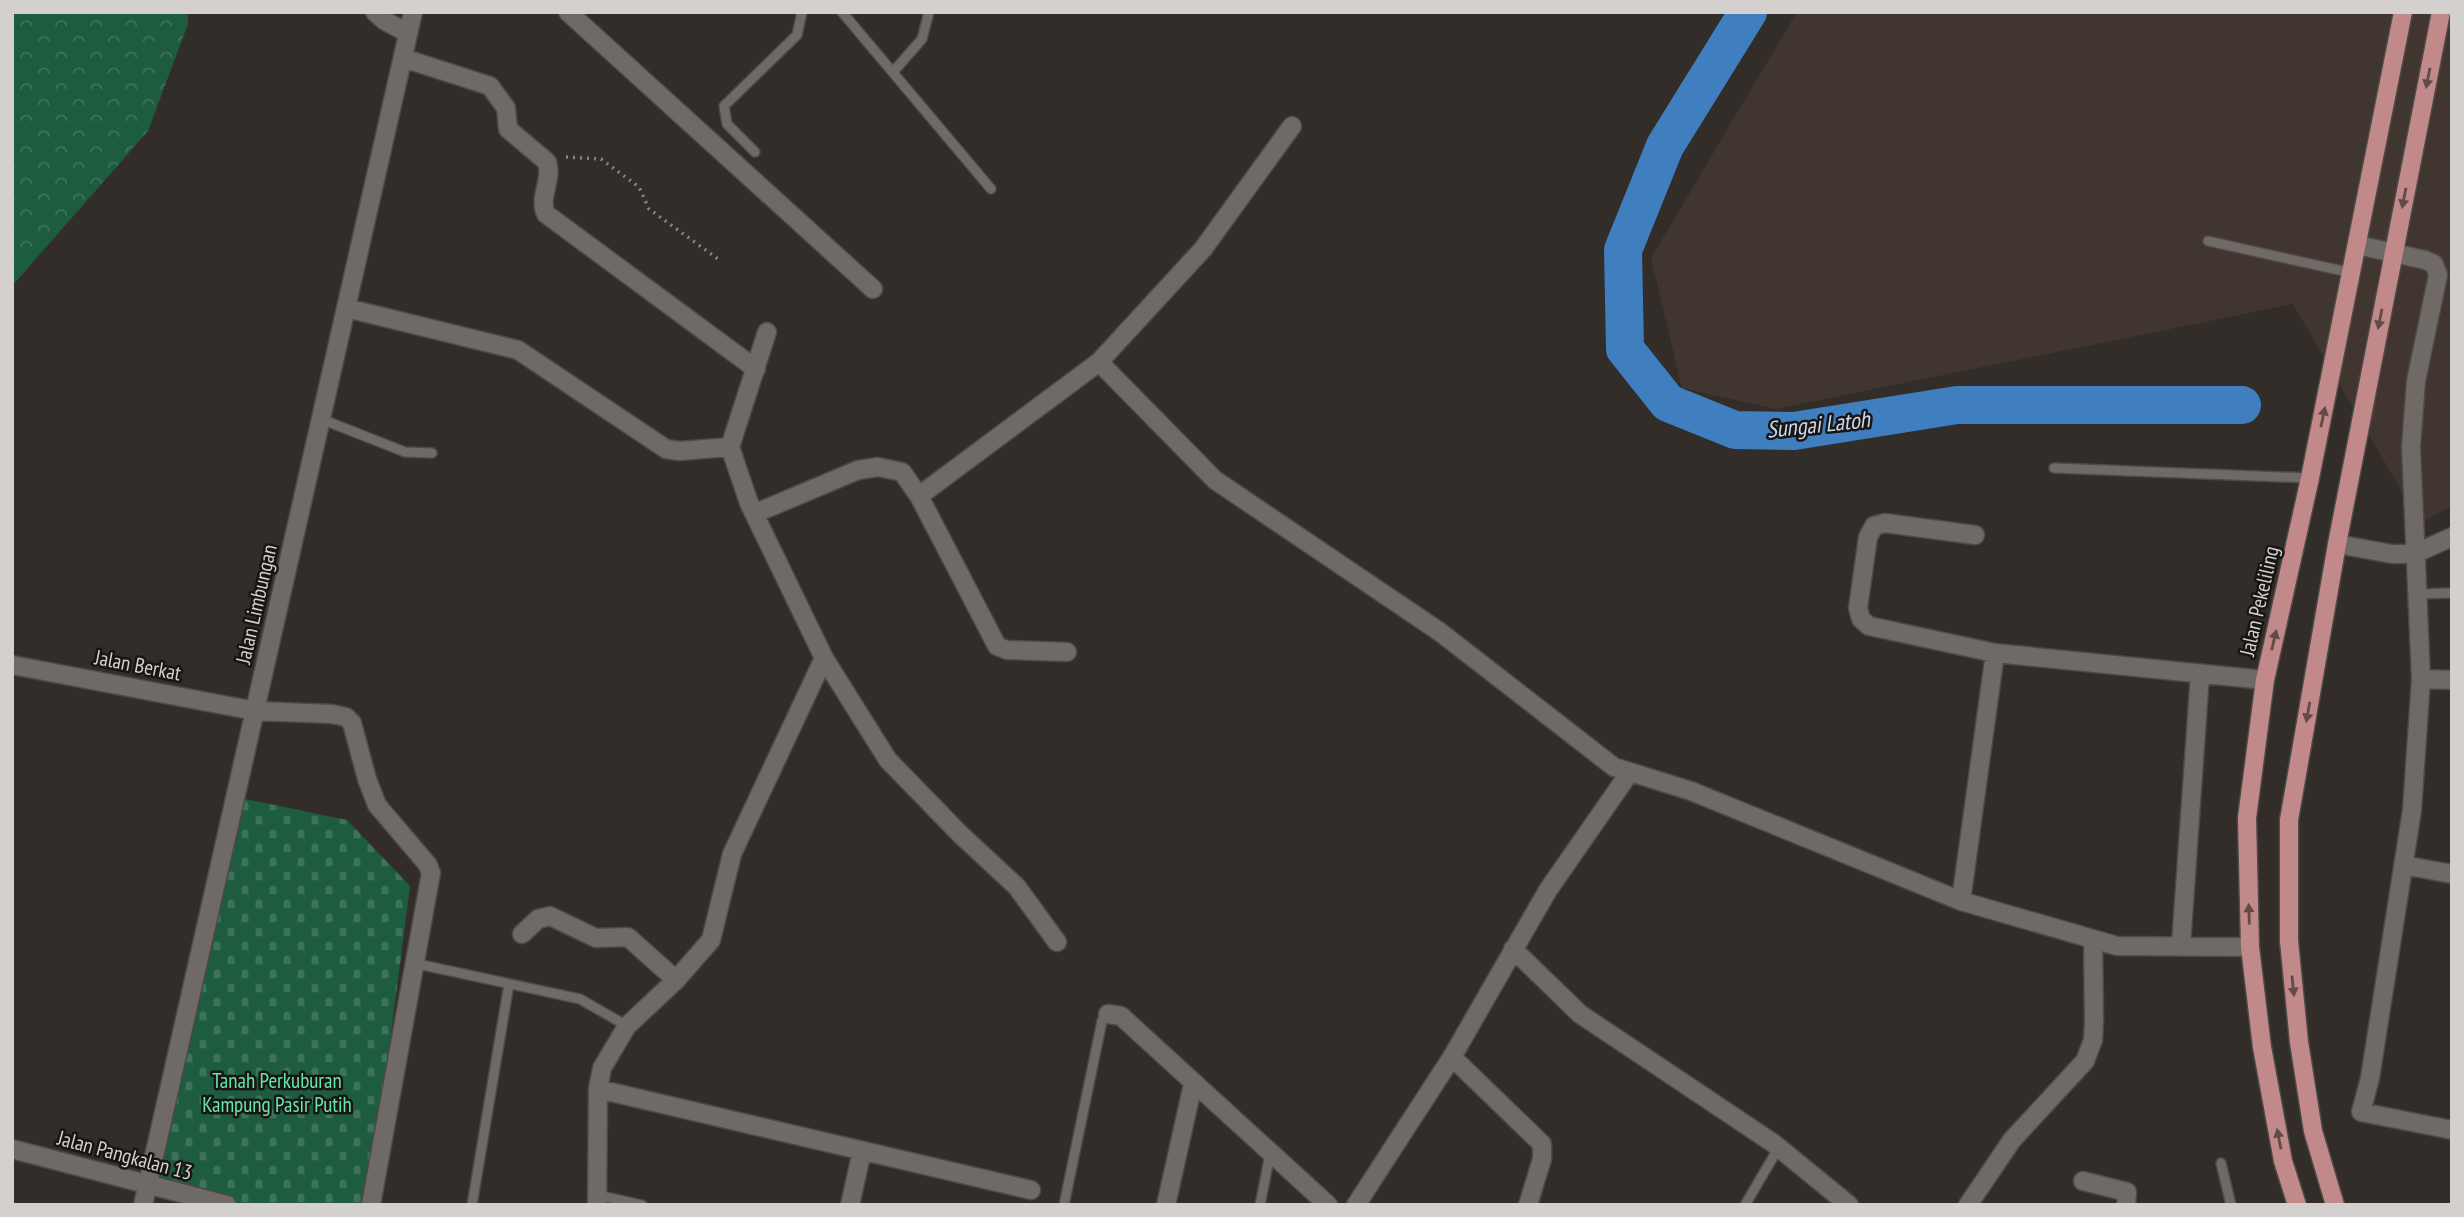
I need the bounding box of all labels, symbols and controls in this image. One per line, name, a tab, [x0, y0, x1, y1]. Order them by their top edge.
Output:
one-way arrow	[2422, 67, 2433, 89]
one-way arrow	[2398, 187, 2409, 209]
one-way arrow	[2374, 308, 2385, 330]
water label: Sungai Latoh	[1765, 404, 1873, 444]
one-way arrow	[2317, 406, 2328, 428]
street label: Jalan Limbungan	[229, 542, 283, 667]
street label: Jalan Pekeliling	[2233, 544, 2285, 659]
one-way arrow	[2269, 628, 2280, 650]
street label: Jalan Berkat	[92, 643, 184, 687]
one-way arrow	[2302, 701, 2313, 723]
one-way arrow	[2244, 903, 2255, 925]
one-way arrow	[2288, 975, 2299, 997]
park label: Tanah Perkuburan Kampung Pasir Putih	[202, 1067, 352, 1118]
street label: Jalan Pangkalan 13	[54, 1124, 195, 1186]
one-way arrow	[2273, 1128, 2284, 1150]

